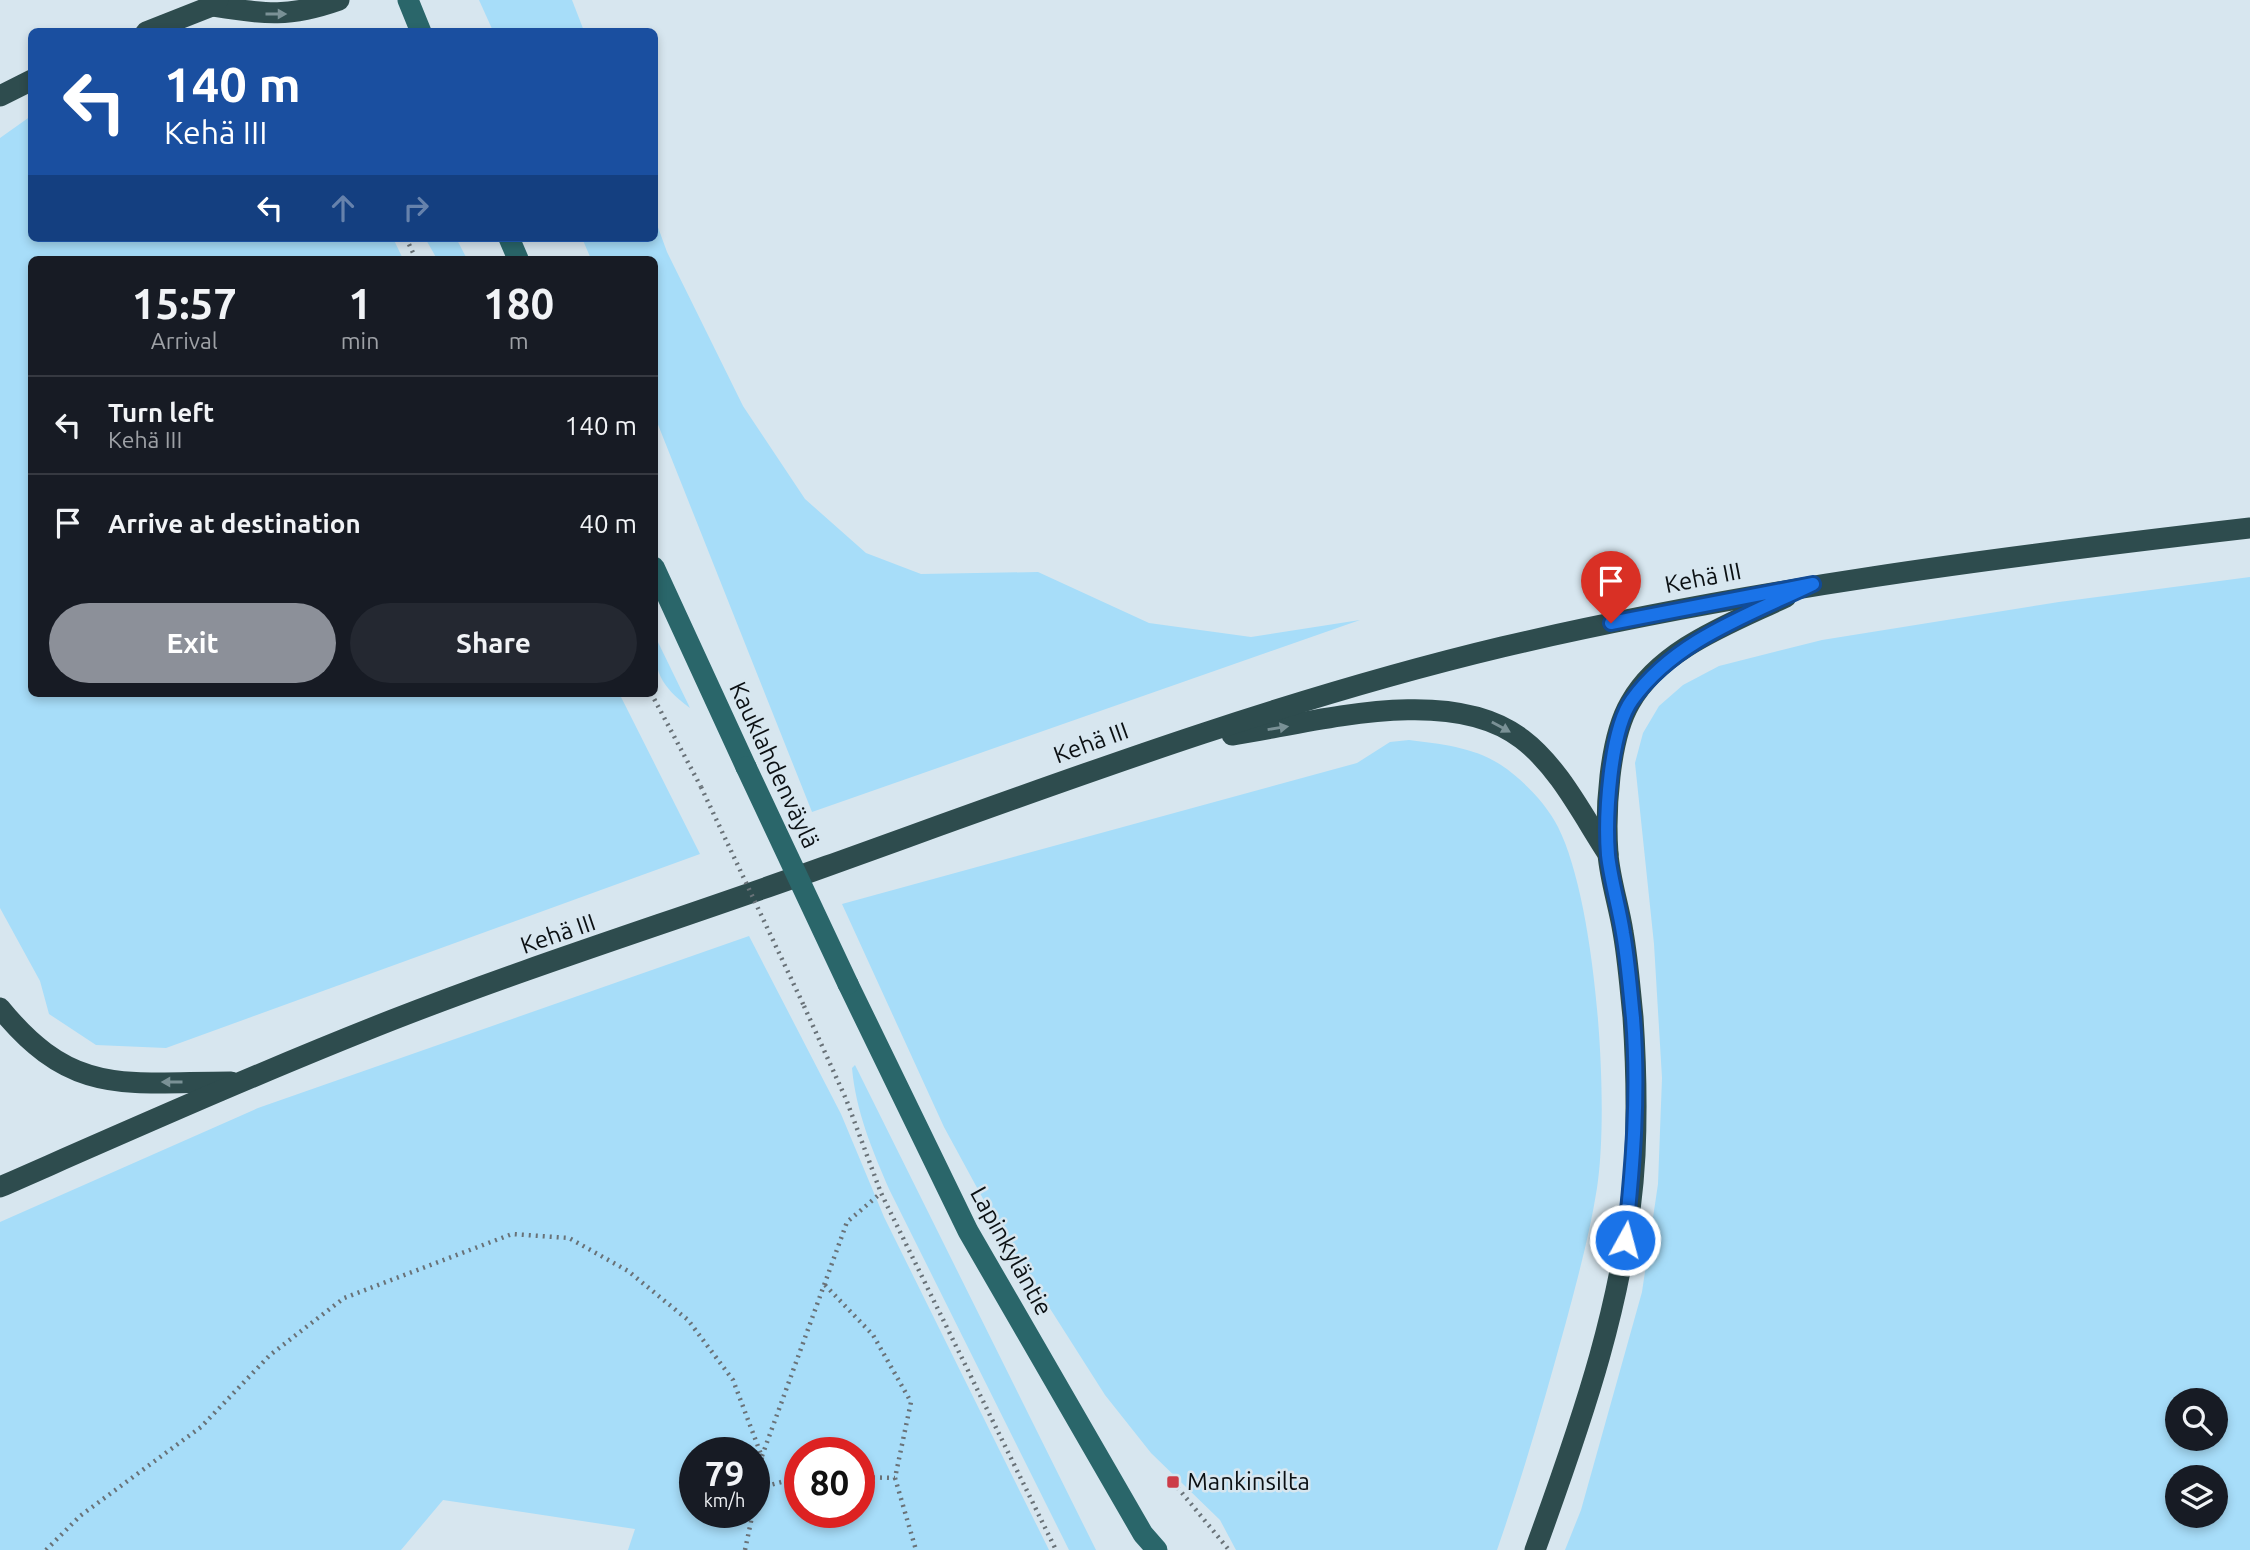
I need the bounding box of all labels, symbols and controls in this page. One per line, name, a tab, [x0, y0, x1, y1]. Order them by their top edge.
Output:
one-way arrow	[266, 8, 288, 20]
icon: left	[49, 56, 140, 147]
text: 140 m	[164, 56, 301, 111]
text: Kehä III	[164, 114, 267, 150]
icon: left	[251, 189, 289, 227]
icon: ahead	[324, 189, 362, 227]
icon: right	[397, 189, 435, 227]
text: 15:57	[132, 280, 237, 327]
text: 1	[348, 280, 372, 327]
text: 180	[483, 280, 554, 327]
text: Arrival	[151, 328, 218, 353]
text: min	[341, 328, 379, 353]
text: m	[509, 328, 529, 353]
text: Turn left	[108, 398, 214, 427]
icon: left	[49, 406, 87, 444]
text: 140 m	[565, 411, 637, 440]
text: Kehä III	[108, 427, 182, 452]
icon: arrive	[49, 504, 87, 542]
text: Arrive at destination	[108, 509, 361, 538]
text: 40 m	[579, 509, 637, 538]
pin	[1581, 551, 1641, 623]
street label: Kehä III	[1662, 557, 1744, 598]
icon: arrive	[1592, 562, 1630, 600]
button: Exit	[49, 603, 336, 683]
button: Share	[350, 603, 637, 683]
street label: Kauklahdenväylä	[724, 677, 825, 852]
street label: Kehä III	[1050, 717, 1132, 768]
one-way arrow	[1491, 721, 1510, 733]
one-way arrow	[1267, 722, 1289, 733]
street label: Kehä III	[517, 908, 599, 959]
one-way arrow	[161, 1076, 183, 1088]
street label: Lapinkyläntie	[965, 1182, 1058, 1320]
position arrow	[1588, 1203, 1662, 1277]
map controls	[2165, 1388, 2228, 1528]
button: search	[2165, 1388, 2228, 1451]
speed limit sign: 80	[784, 1437, 875, 1528]
text: 79	[705, 1453, 744, 1493]
button: layers	[2165, 1465, 2228, 1528]
place label: Mankinsilta	[1187, 1468, 1310, 1495]
marker: Mankinsilta	[1165, 1474, 1181, 1490]
text: km/h	[704, 1490, 745, 1510]

